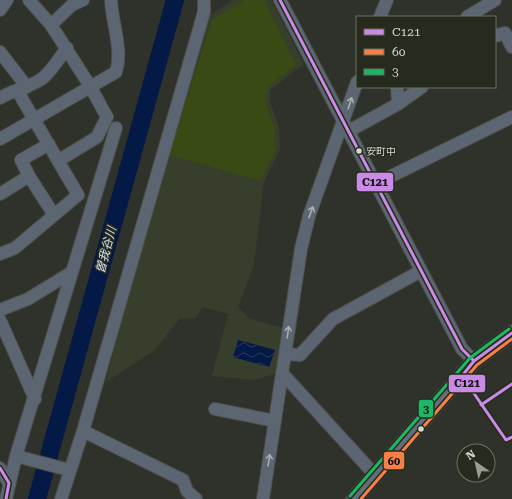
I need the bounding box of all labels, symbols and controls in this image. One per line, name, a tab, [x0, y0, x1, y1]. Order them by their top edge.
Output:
legend	[356, 16, 496, 88]
text: C121	[392, 25, 421, 39]
text: 60	[392, 45, 406, 59]
text: 3	[392, 65, 399, 79]
one-way arrow	[347, 97, 354, 110]
marker: 安町中	[354, 146, 364, 156]
place label: 安町中	[366, 146, 396, 157]
line badge: C121	[356, 172, 394, 192]
text: C121	[362, 176, 388, 189]
one-way arrow	[307, 206, 315, 218]
water label: 曽我谷川	[93, 223, 119, 275]
one-way arrow	[284, 326, 292, 339]
line badge: C121	[448, 374, 486, 393]
text: C121	[454, 377, 480, 390]
line badge: 3	[418, 399, 434, 418]
text: 3	[423, 403, 429, 416]
unlabelled marker	[416, 424, 426, 434]
north arrow	[456, 443, 496, 483]
text: N	[464, 447, 478, 463]
line badge: 60	[383, 451, 405, 470]
one-way arrow	[265, 454, 273, 467]
text: 60	[388, 455, 400, 468]

